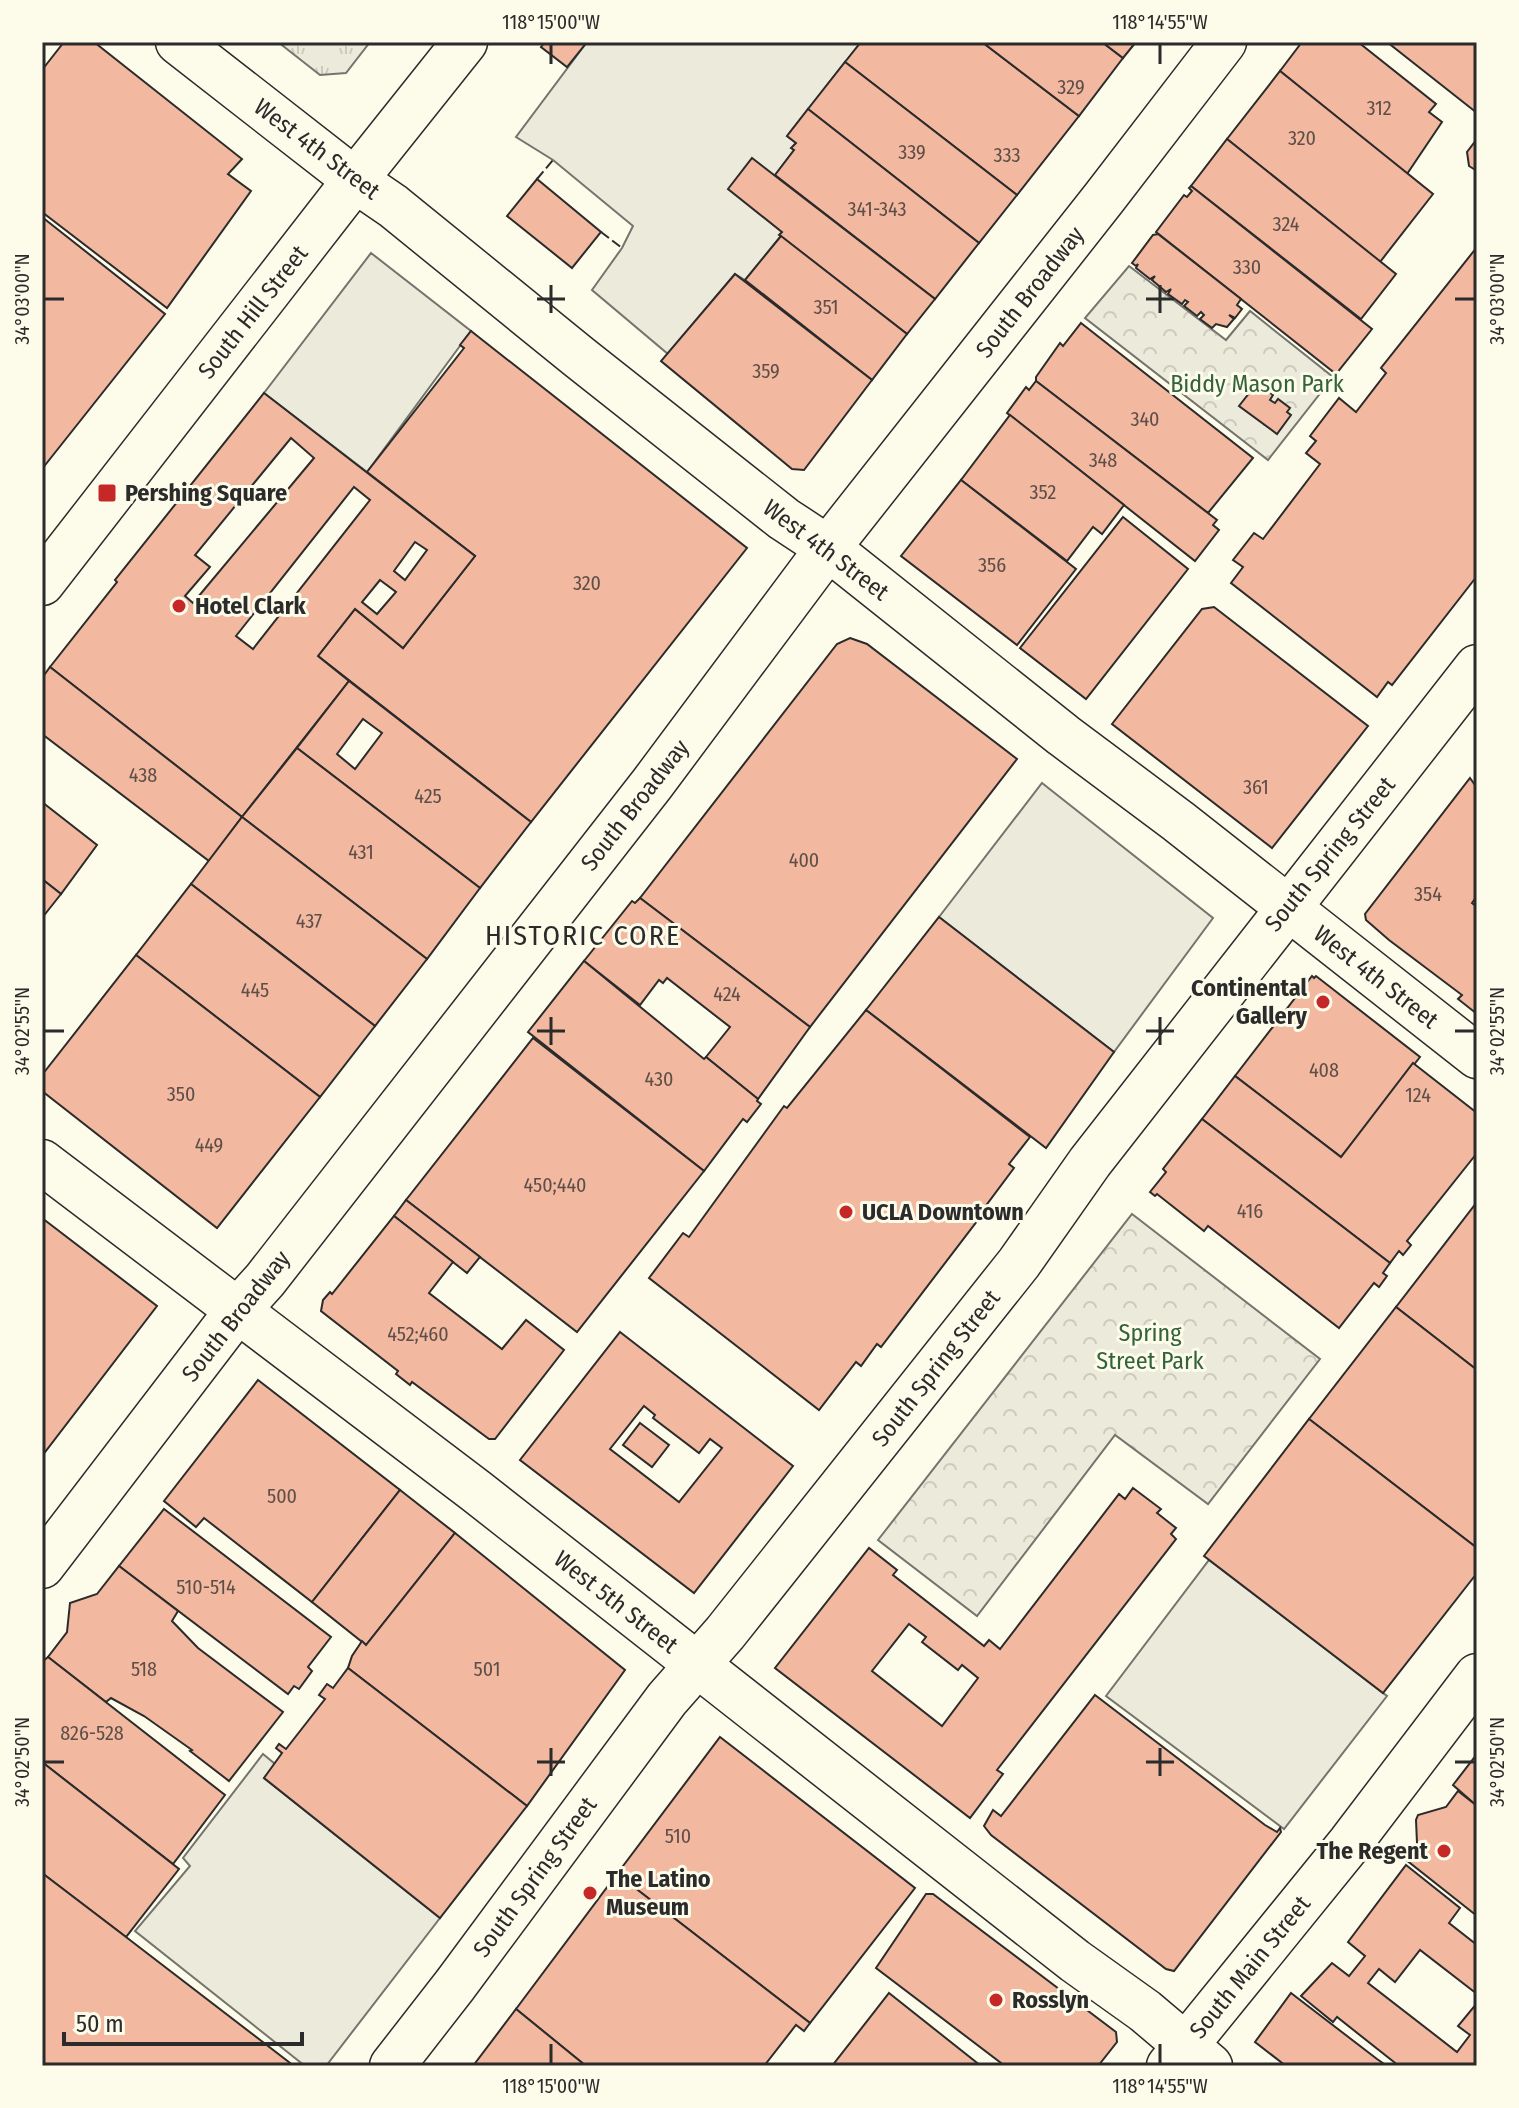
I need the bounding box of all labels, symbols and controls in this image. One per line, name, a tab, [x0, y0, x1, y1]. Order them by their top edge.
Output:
text: 118°15'00"W	[502, 10, 600, 34]
text: 118°14'55"W	[1112, 10, 1208, 34]
house number: 329	[1057, 75, 1085, 99]
street label: West 4th Street	[249, 93, 385, 205]
house number: 312	[1366, 96, 1392, 120]
house number: 320	[1288, 126, 1316, 150]
house number: 339	[898, 140, 926, 164]
house number: 333	[993, 143, 1021, 167]
house number: 341-343	[848, 197, 906, 221]
house number: 324	[1273, 212, 1300, 236]
street label: South Broadway	[970, 221, 1090, 363]
street label: South Hill Street	[192, 240, 314, 384]
text: 34°03'00"N	[10, 253, 34, 345]
text: 34°03'00"N	[1485, 253, 1509, 345]
house number: 330	[1233, 255, 1261, 279]
house number: 351	[813, 295, 839, 319]
house number: 359	[752, 359, 780, 383]
park label: Biddy Mason Park	[1170, 370, 1345, 398]
house number: 340	[1130, 407, 1160, 431]
house number: 348	[1089, 448, 1117, 472]
place label: Pershing Square	[125, 479, 287, 507]
house number: 352	[1030, 480, 1057, 504]
marker: Pershing Square	[96, 482, 118, 504]
street label: West 4th Street	[758, 494, 894, 606]
house number: 356	[978, 553, 1006, 577]
house number: 320	[573, 571, 601, 595]
place label: Hotel Clark	[195, 592, 306, 620]
marker: Hotel Clark	[170, 597, 188, 615]
street label: South Broadway	[575, 734, 695, 876]
house number: 438	[129, 763, 157, 787]
street label: South Spring Street	[1259, 771, 1401, 937]
house number: 361	[1243, 775, 1269, 799]
house number: 425	[414, 784, 442, 808]
house number: 431	[348, 840, 374, 864]
house number: 400	[789, 848, 819, 872]
house number: 354	[1414, 882, 1442, 906]
house number: 437	[296, 909, 322, 933]
district label: HISTORIC CORE	[485, 919, 681, 952]
street label: West 4th Street	[1308, 920, 1444, 1034]
place label: Continental Gallery	[1191, 974, 1308, 1030]
house number: 445	[241, 978, 269, 1002]
house number: 424	[713, 982, 741, 1006]
text: 34°02'55"N	[10, 987, 34, 1075]
text: 34°02'55"N	[1485, 987, 1509, 1075]
marker: Continental Gallery	[1314, 993, 1332, 1011]
house number: 408	[1309, 1058, 1339, 1082]
house number: 430	[645, 1067, 673, 1091]
house number: 350	[167, 1082, 195, 1106]
house number: 124	[1405, 1083, 1431, 1107]
house number: 449	[195, 1133, 223, 1157]
house number: 450;440	[524, 1173, 587, 1197]
place label: UCLA Downtown	[862, 1198, 1024, 1226]
house number: 416	[1237, 1199, 1263, 1223]
marker: UCLA Downtown	[837, 1203, 855, 1221]
street label: South Broadway	[176, 1245, 296, 1387]
street label: South Spring Street	[866, 1284, 1006, 1452]
park label: Spring Street Park	[1096, 1319, 1204, 1375]
house number: 452;460	[387, 1322, 449, 1346]
house number: 500	[267, 1484, 297, 1508]
street label: West 5th Street	[549, 1545, 684, 1659]
house number: 510-514	[176, 1575, 236, 1599]
house number: 518	[131, 1657, 157, 1681]
house number: 501	[474, 1657, 500, 1681]
text: 34°02'50"N	[10, 1717, 34, 1807]
text: 34°02'50"N	[1485, 1717, 1509, 1807]
house number: 826-528	[60, 1721, 124, 1745]
street label: South Spring Street	[468, 1791, 603, 1962]
house number: 510	[665, 1824, 691, 1848]
place label: The Regent	[1317, 1837, 1429, 1865]
marker: The Regent	[1435, 1842, 1453, 1860]
place label: The Latino Museum	[606, 1865, 711, 1921]
marker: The Latino Museum	[581, 1884, 599, 1902]
street label: South Main Street	[1184, 1890, 1316, 2044]
place label: Rosslyn	[1012, 1986, 1089, 2014]
marker: Rosslyn	[987, 1991, 1005, 2009]
scale bar	[64, 1996, 302, 2046]
text: 50 m	[76, 2010, 124, 2038]
text: 118°15'00"W	[502, 2074, 600, 2098]
text: 118°14'55"W	[1112, 2074, 1208, 2098]

